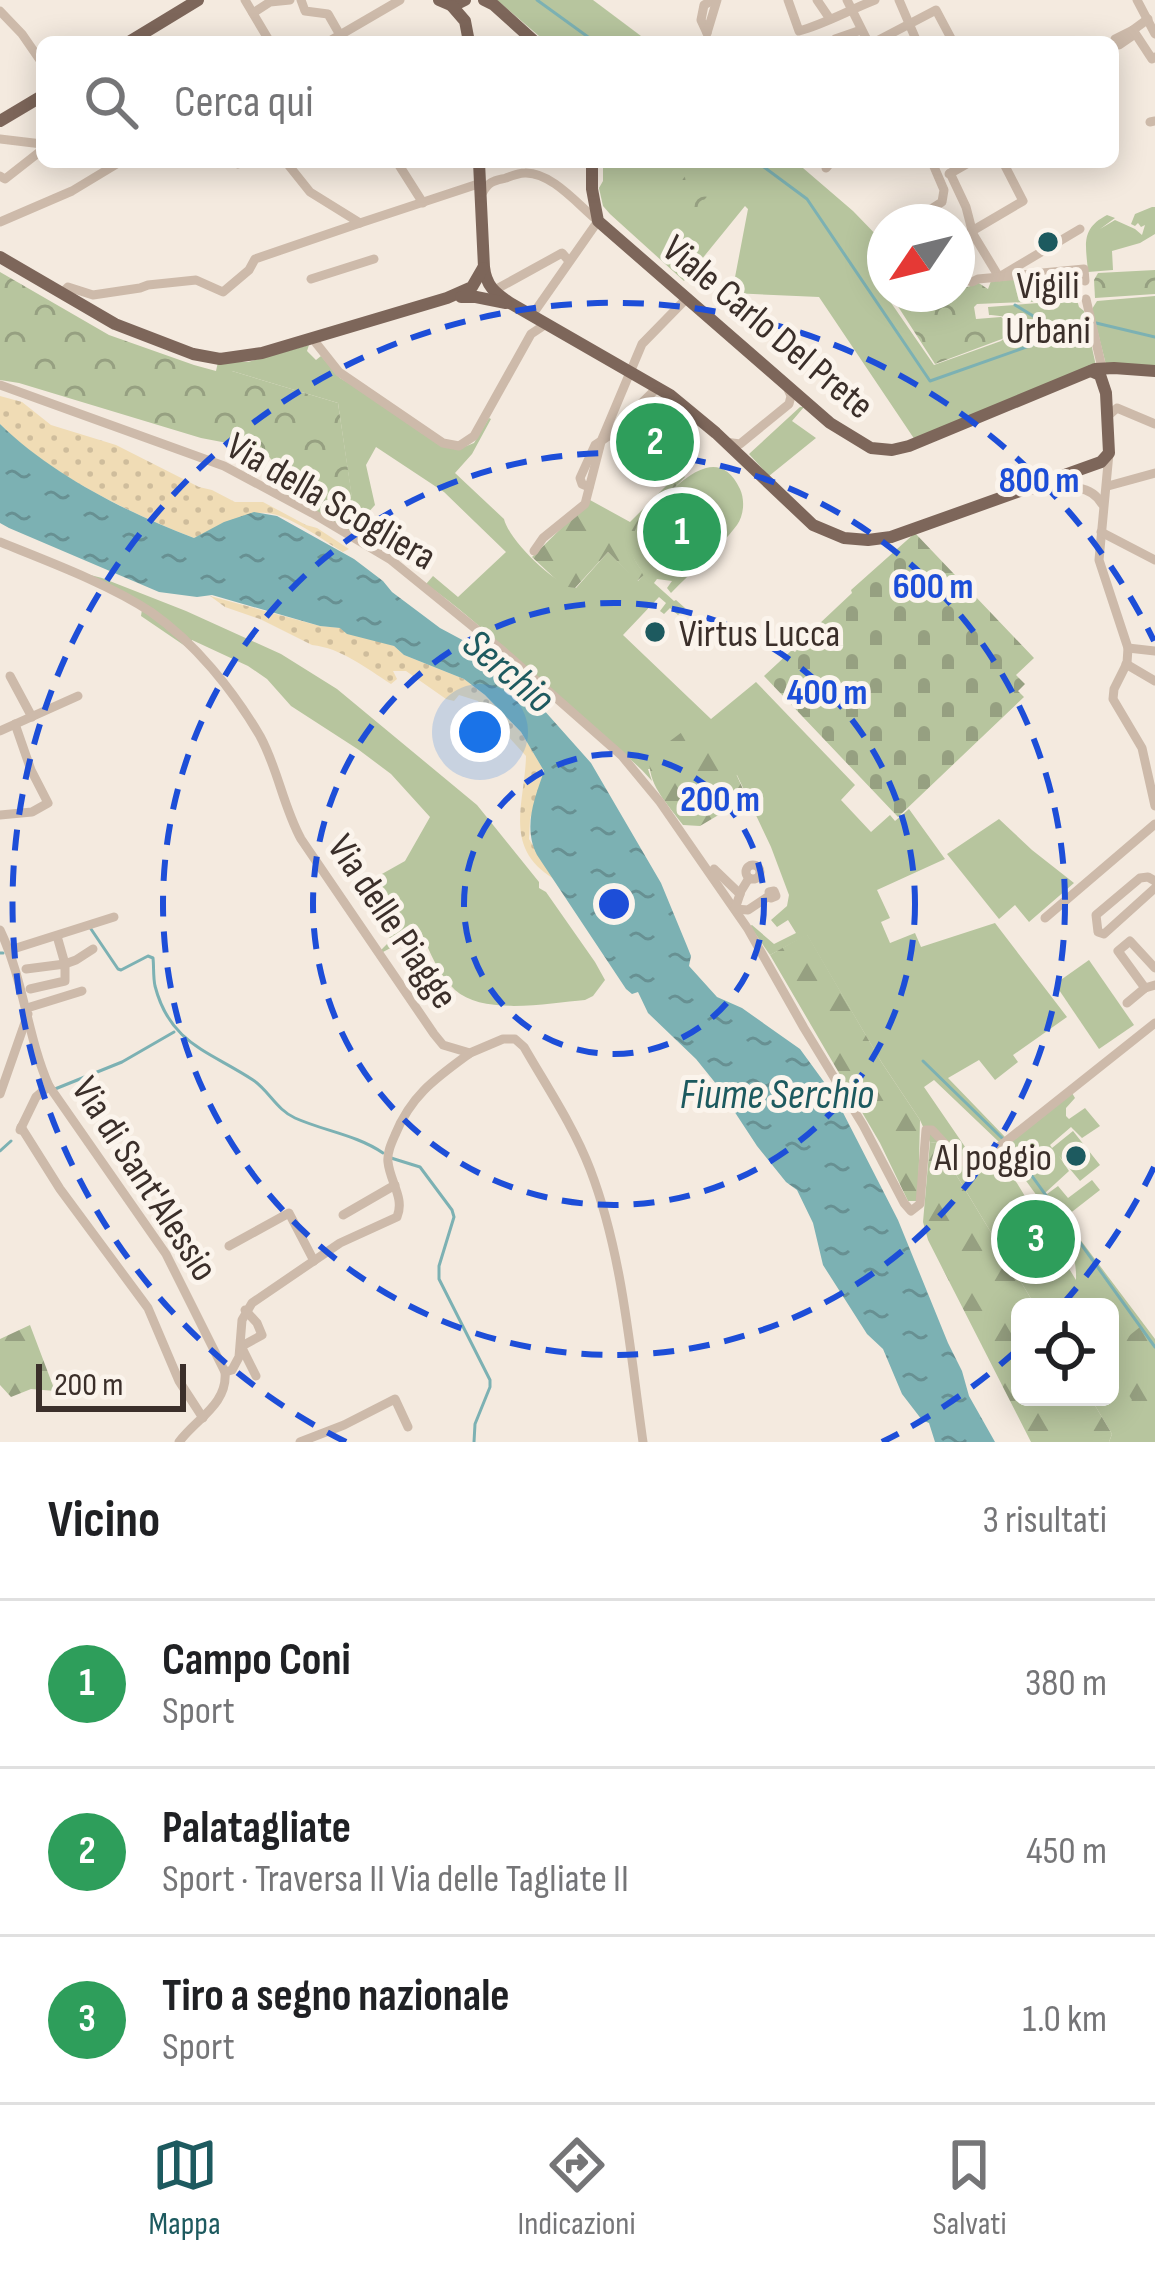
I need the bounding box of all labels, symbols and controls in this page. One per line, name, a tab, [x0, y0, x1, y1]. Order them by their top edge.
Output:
search box	[36, 36, 1119, 168]
icon: search	[78, 69, 144, 135]
text: Cerca qui	[174, 75, 314, 130]
north arrow	[867, 204, 975, 312]
street label: Viale Carlo Del Prete	[652, 226, 883, 430]
marker: Vigili Urbani	[1035, 229, 1061, 255]
place label: Vigili Urbani	[1005, 263, 1091, 355]
pin: 2	[616, 397, 694, 487]
street label: Via della Scogliera	[218, 423, 444, 581]
text: 800 m	[999, 460, 1079, 503]
pin: 1	[643, 487, 721, 577]
text: 600 m	[893, 566, 973, 609]
place label: Virtus Lucca	[679, 611, 840, 658]
water label: Serchio	[452, 619, 565, 725]
marker: Virtus Lucca	[642, 619, 668, 645]
text: 400 m	[787, 672, 867, 715]
your location	[450, 702, 510, 762]
text: 200 m	[680, 779, 760, 822]
street label: Via delle Piagge	[317, 826, 467, 1018]
centre of rings	[593, 883, 635, 925]
street label: Via di Sant'Alessio	[61, 1069, 227, 1290]
water label: Fiume Serchio	[680, 1070, 874, 1121]
place label: Al poggio	[934, 1135, 1052, 1182]
marker: Al poggio	[1063, 1143, 1089, 1169]
pin: 3	[997, 1194, 1075, 1284]
map controls	[1011, 1298, 1119, 1406]
button: locate	[1011, 1298, 1119, 1406]
scale bar	[36, 1358, 186, 1411]
text: 200 m	[54, 1365, 123, 1405]
text: Vicino	[48, 1490, 160, 1551]
text: 3 risultati	[983, 1497, 1107, 1544]
text: Campo Coni	[162, 1633, 351, 1688]
text: 1	[79, 1660, 95, 1707]
text: 380 m	[1025, 1660, 1107, 1707]
text: Sport	[162, 1688, 235, 1735]
text: Palatagliate	[162, 1801, 351, 1856]
text: 2	[78, 1828, 96, 1875]
text: 450 m	[1026, 1828, 1107, 1875]
text: Sport · Traversa II Via delle Tagliate II	[162, 1856, 629, 1903]
text: Tiro a segno nazionale	[162, 1969, 510, 2024]
text: 3	[78, 1996, 96, 2043]
text: 1.0 km	[1023, 1996, 1107, 2043]
text: Sport	[162, 2024, 235, 2071]
tab: Mappa	[148, 2132, 221, 2244]
tab: Indicazioni	[518, 2132, 636, 2244]
tab: Salvati	[932, 2132, 1007, 2244]

